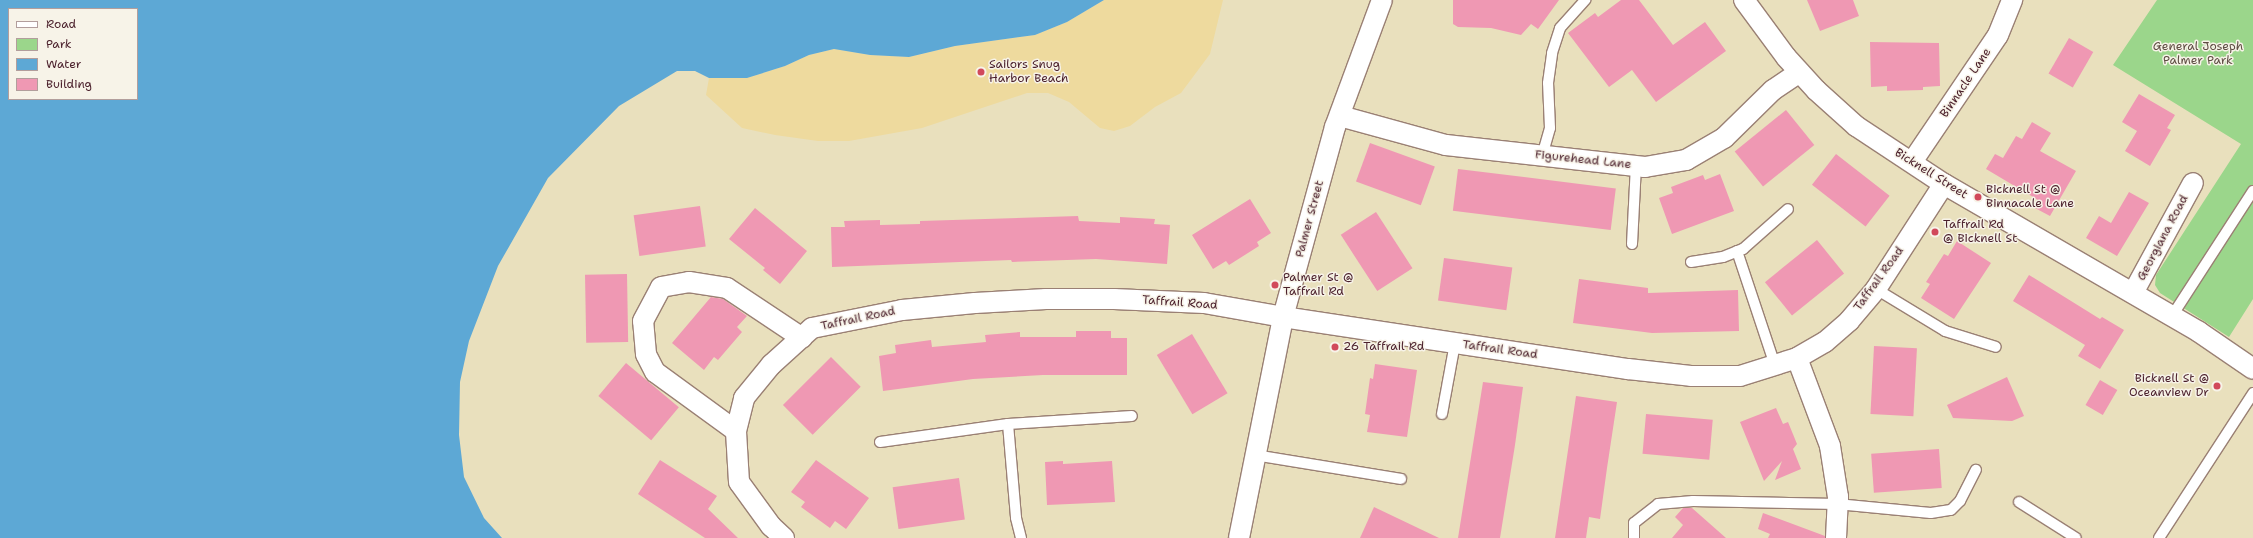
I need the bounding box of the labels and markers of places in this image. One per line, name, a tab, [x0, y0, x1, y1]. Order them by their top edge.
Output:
place label: Sailors Snug Harbor Beach	[989, 58, 1069, 86]
marker: Sailors Snug Harbor Beach	[976, 67, 986, 77]
place label: Bicknell St @ Binnacale Lane	[1986, 183, 2074, 211]
marker: Bicknell St @ Binnacale Lane	[1973, 192, 1983, 202]
place label: Taffrail Rd @ Bicknell St	[1943, 218, 2017, 246]
marker: Taffrail Rd @ Bicknell St	[1930, 227, 1940, 237]
place label: Palmer St @ Taffrail Rd	[1283, 271, 1353, 299]
marker: Palmer St @ Taffrail Rd	[1270, 280, 1280, 290]
place label: 26 Taffrail Rd	[1343, 340, 1424, 354]
marker: 26 Taffrail Rd	[1330, 342, 1340, 352]
place label: Bicknell St @ Oceanview Dr	[2129, 372, 2209, 400]
marker: Bicknell St @ Oceanview Dr	[2212, 381, 2222, 391]

